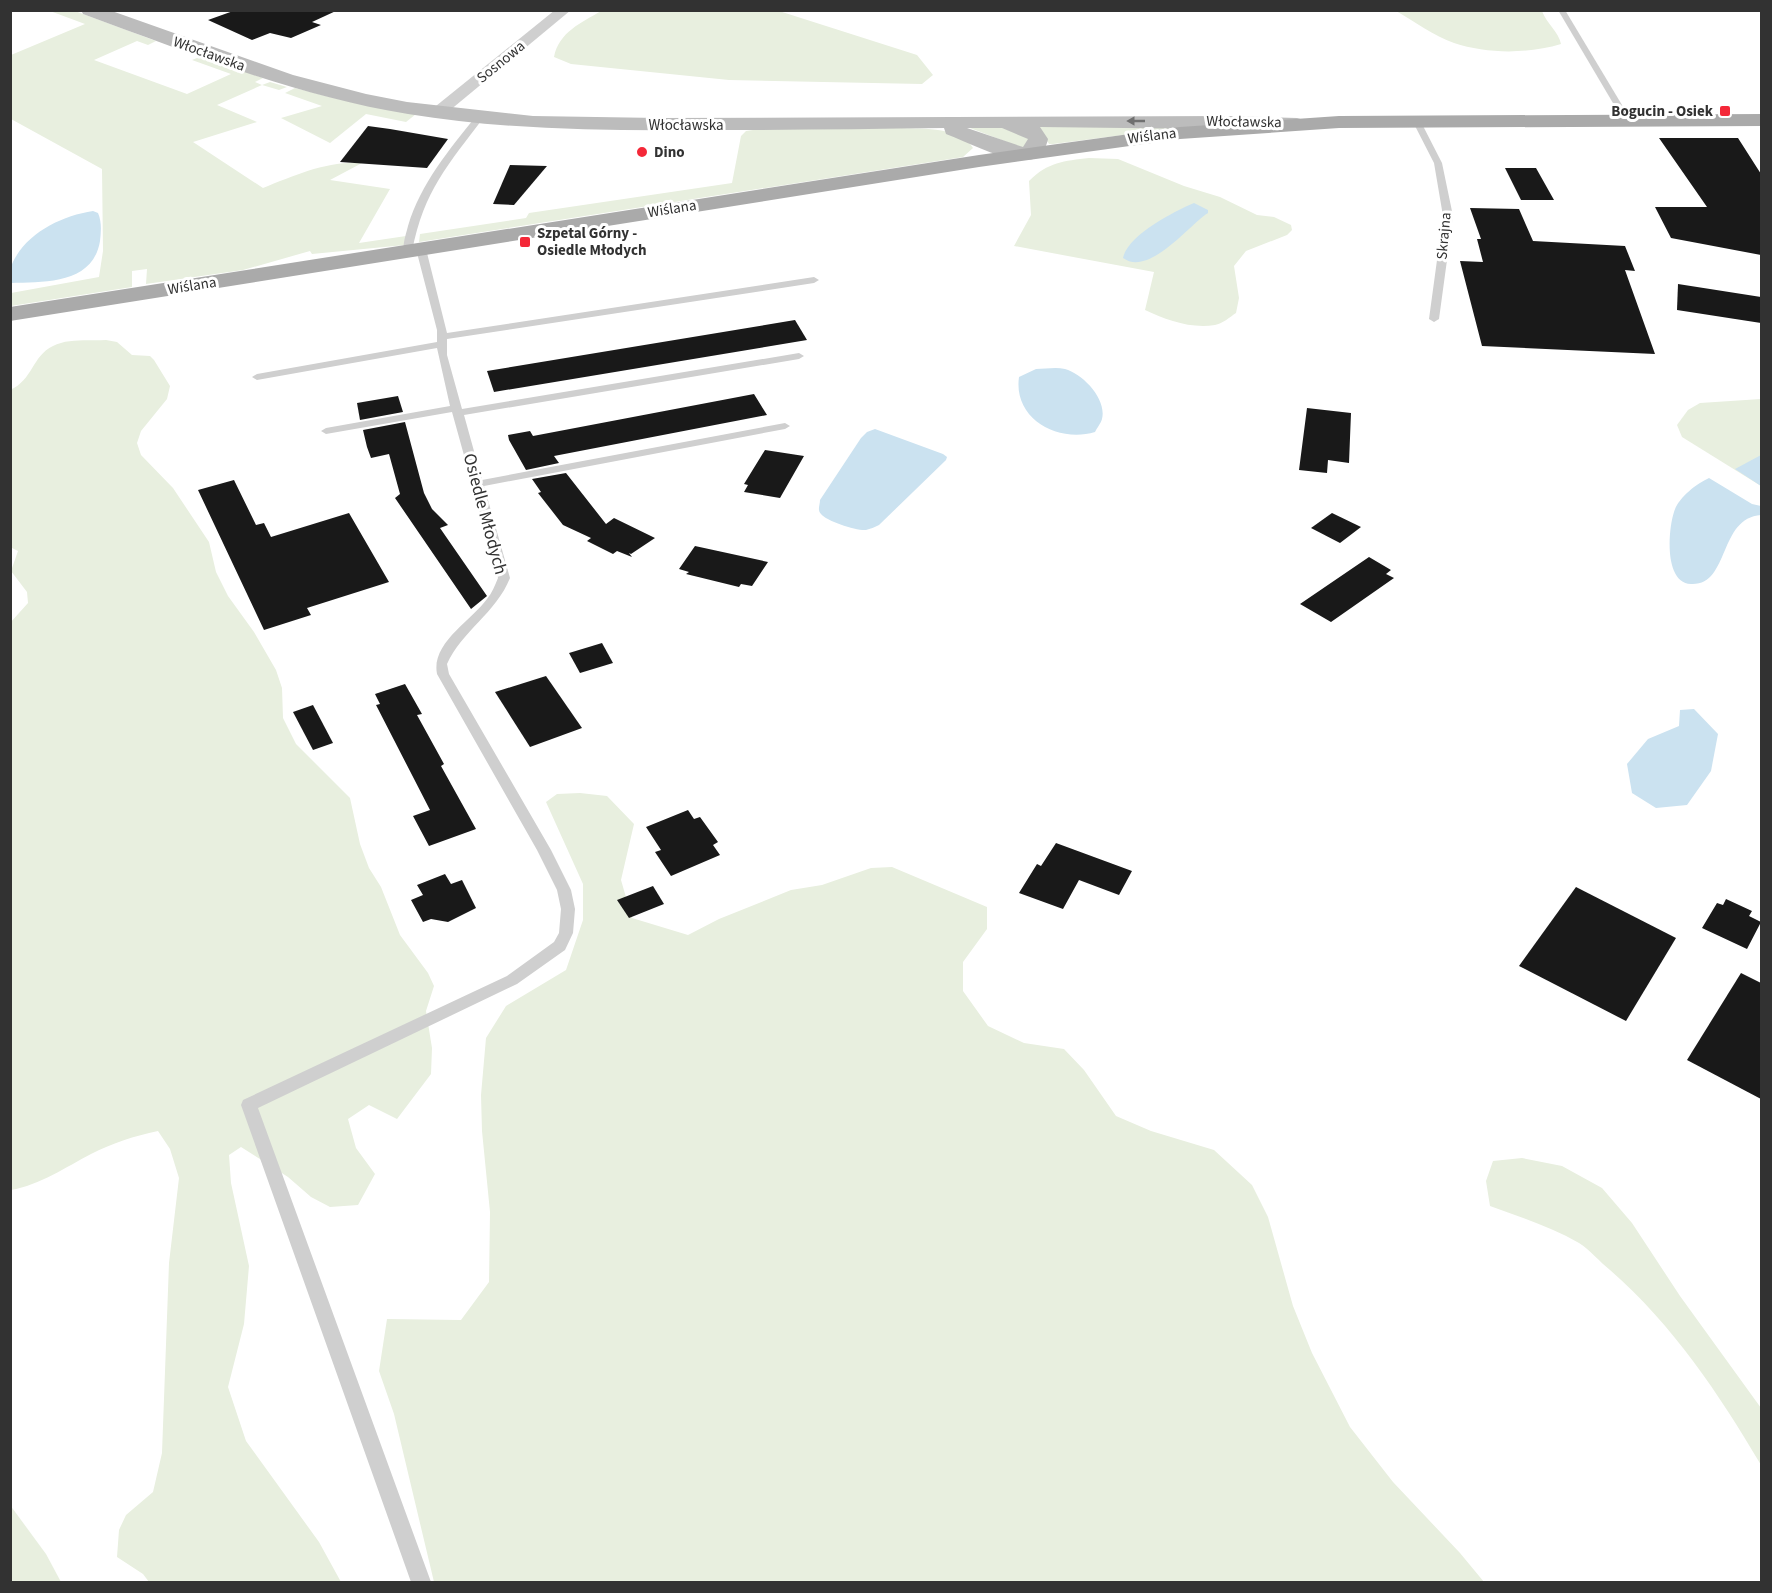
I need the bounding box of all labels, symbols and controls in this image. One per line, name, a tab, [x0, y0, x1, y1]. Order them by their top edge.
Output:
street label: Włocławska	[170, 31, 248, 77]
street label: Sosnowa	[472, 36, 530, 88]
place label: Bogucin - Osiek	[1611, 101, 1714, 122]
marker: Bogucin - Osiek	[1718, 104, 1732, 118]
street label: Włocławska	[1206, 111, 1282, 133]
street label: Włocławska	[648, 115, 724, 136]
one-way arrow	[1126, 116, 1145, 126]
street label: Wiślana	[1126, 123, 1178, 149]
place label: Dino	[654, 142, 685, 163]
marker: Dino	[635, 145, 649, 159]
street label: Wiślana	[646, 195, 698, 223]
street label: Skrajna	[1431, 212, 1457, 260]
place label: Szpetal Górny - Osiedle Młodych	[537, 223, 646, 261]
marker: Szpetal Górny - Osiedle Młodych	[518, 235, 532, 249]
street label: Wiślana	[166, 272, 218, 300]
street label: Osiedle Młodych	[457, 451, 513, 577]

